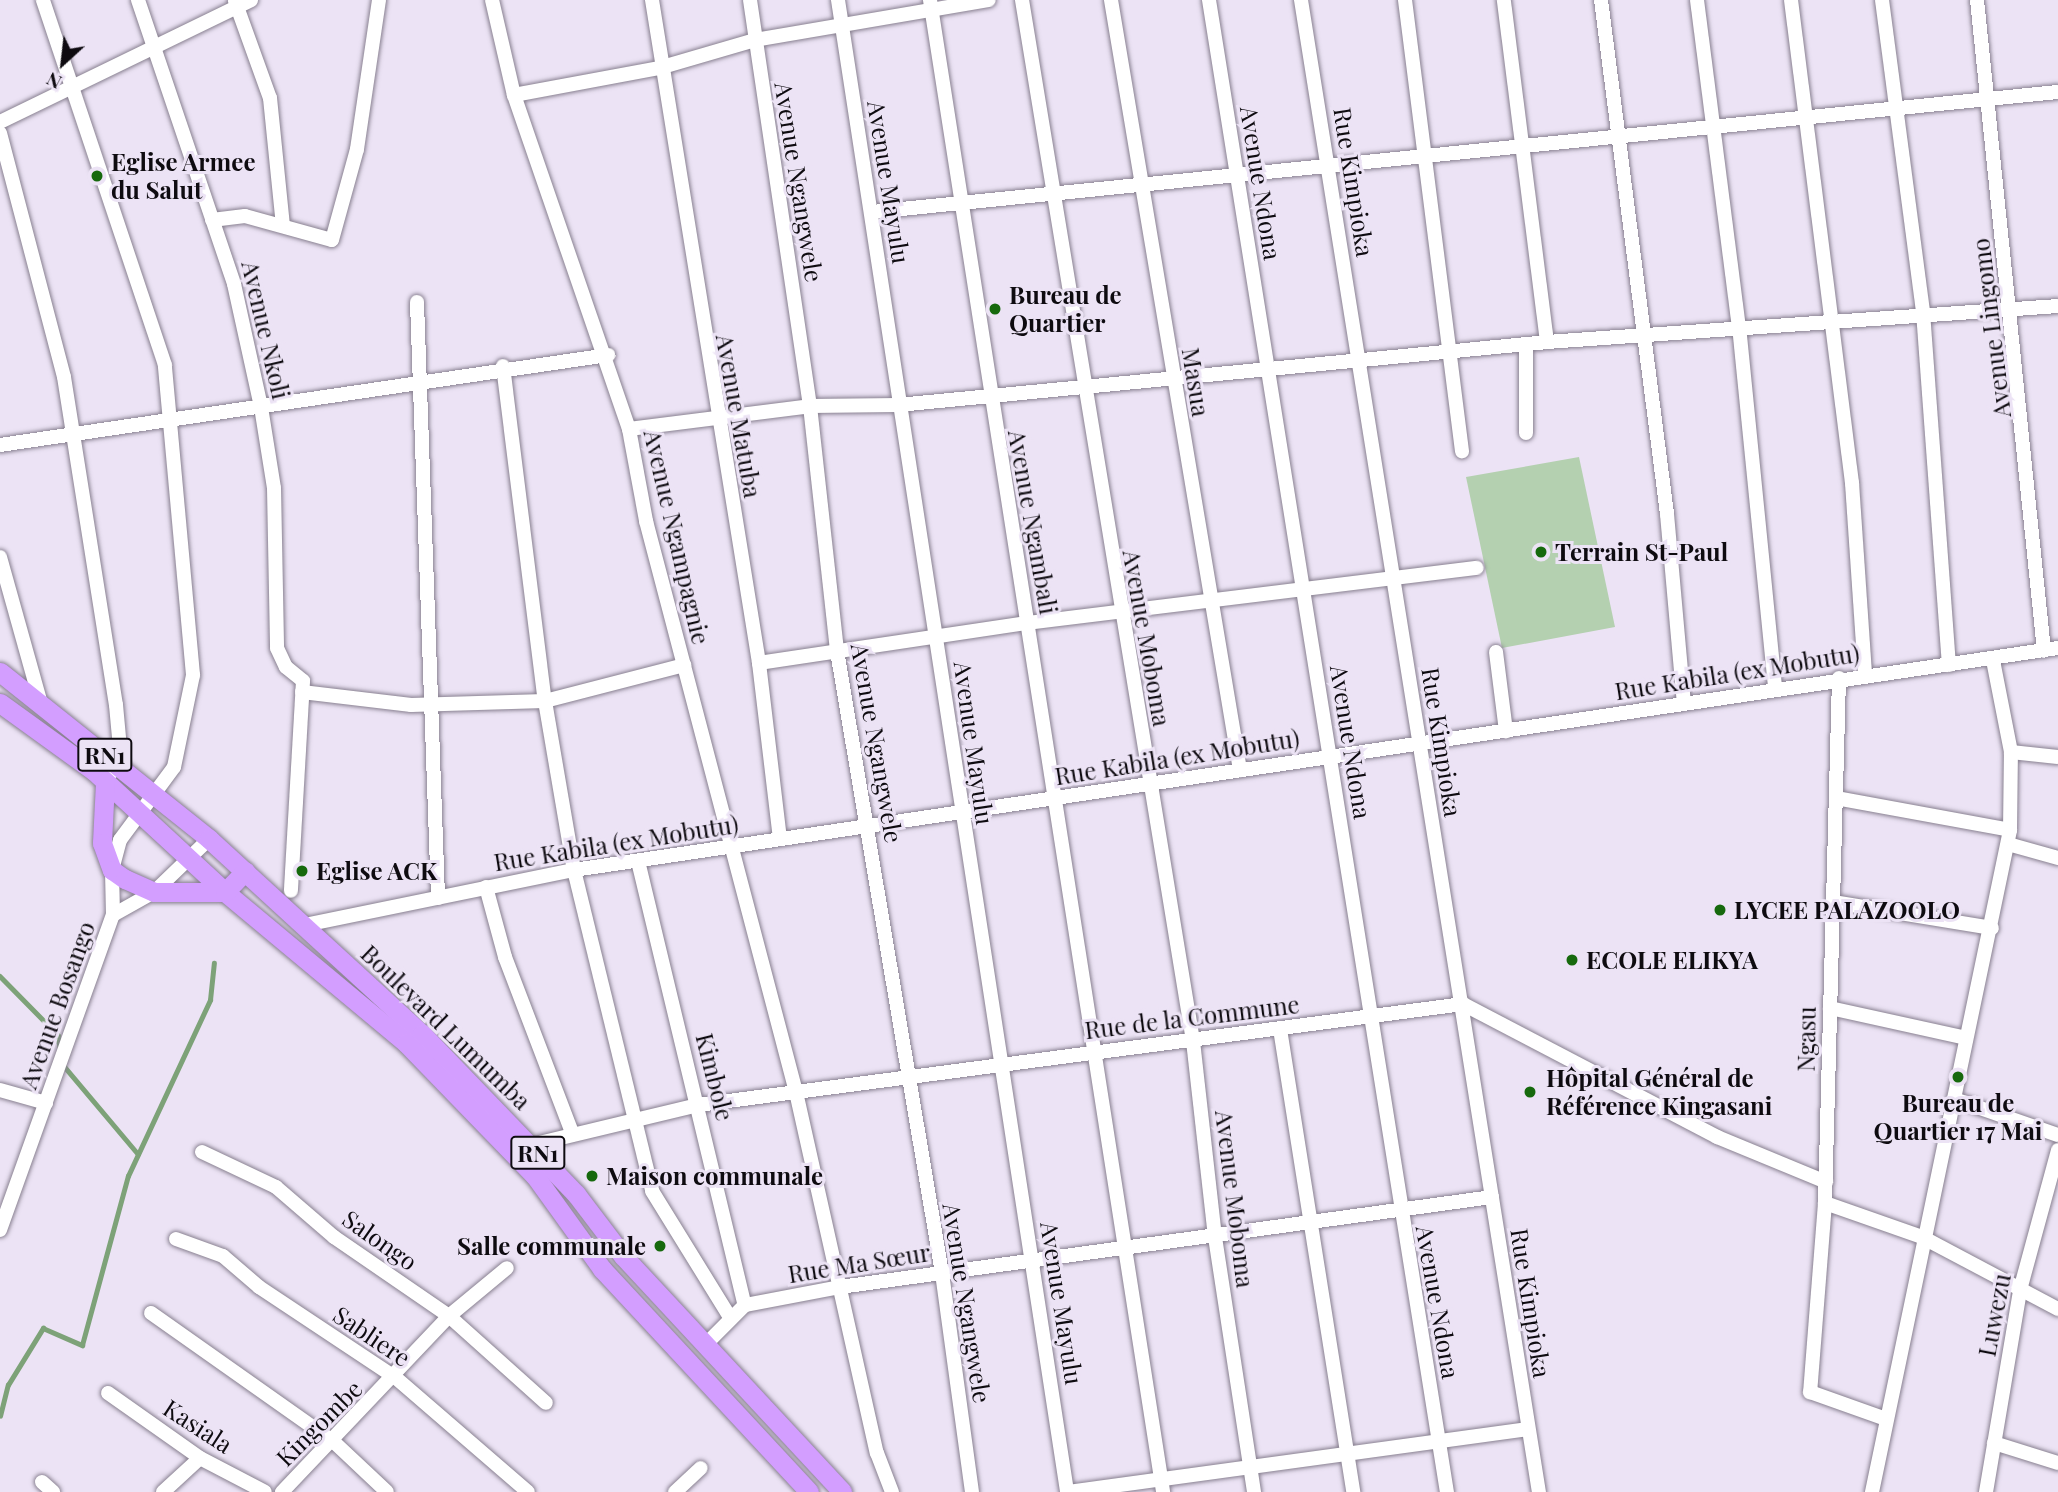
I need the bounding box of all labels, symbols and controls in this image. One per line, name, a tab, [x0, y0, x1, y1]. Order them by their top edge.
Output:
north arrow	[28, 28, 98, 98]
text: N	[41, 67, 65, 96]
street label: Avenue Ngangwele	[769, 80, 829, 284]
street label: Avenue Mayulu	[862, 98, 916, 266]
street label: Avenue Ndona	[1235, 104, 1287, 262]
street label: Rue Kimpioka	[1328, 105, 1380, 259]
place label: Eglise Armee du Salut	[111, 148, 256, 204]
marker: Eglise Armee du Salut	[89, 168, 105, 184]
street label: Avenue Lingomo	[1966, 237, 2016, 419]
street label: Avenue Nkoli	[236, 258, 296, 402]
place label: Bureau de Quartier	[1009, 281, 1122, 337]
marker: Bureau de Quartier	[987, 301, 1003, 317]
street label: Avenue Matuba	[710, 332, 768, 500]
street label: Masua	[1176, 345, 1216, 419]
street label: Avenue Ngampagnie	[638, 427, 716, 647]
street label: Avenue Ngambali	[1003, 428, 1063, 616]
place label: Terrain St-Paul	[1555, 538, 1728, 566]
marker: Terrain St-Paul	[1533, 544, 1549, 560]
street label: Avenue Moboma	[1117, 547, 1177, 729]
street label: Rue Kabila (ex Mobutu)	[1612, 638, 1862, 706]
street label: Avenue Ngangwele	[845, 641, 909, 845]
street label: Avenue Mayulu	[948, 659, 1000, 827]
street label: Avenue Ndona	[1325, 663, 1377, 821]
street label: Rue Kimpioka	[1416, 665, 1468, 819]
street label: Rue Kabila (ex Mobutu)	[1052, 723, 1302, 791]
road number: RN1	[77, 736, 133, 775]
street label: Rue Kabila (ex Mobutu)	[491, 809, 741, 877]
place label: Eglise ACK	[316, 857, 438, 885]
marker: Eglise ACK	[294, 863, 310, 879]
place label: LYCEE PALAZOOLO	[1734, 896, 1960, 924]
marker: LYCEE PALAZOOLO	[1712, 902, 1728, 918]
street label: Avenue Bosango	[13, 918, 101, 1092]
street label: Boulevard Lumumba	[355, 939, 537, 1115]
place label: ECOLE ELIKYA	[1586, 946, 1758, 974]
marker: ECOLE ELIKYA	[1564, 952, 1580, 968]
street label: Rue de la Commune	[1082, 989, 1302, 1045]
street label: Ngasu	[1791, 1006, 1821, 1072]
street label: Kimbole	[690, 1030, 740, 1124]
place label: Hôpital Général de Référence Kingasani	[1546, 1064, 1772, 1120]
marker: Bureau de Quartier 17 Mai	[1950, 1069, 1966, 1085]
marker: Hôpital Général de Référence Kingasani	[1520, 1082, 1540, 1102]
place label: Bureau de Quartier 17 Mai	[1873, 1089, 2043, 1145]
street label: Avenue Moboma	[1210, 1109, 1260, 1289]
road number: RN1	[510, 1134, 566, 1172]
place label: Maison communale	[606, 1162, 823, 1190]
marker: Maison communale	[584, 1168, 600, 1184]
street label: Avenue Ngangwele	[937, 1201, 997, 1405]
street label: Salongo	[337, 1204, 423, 1276]
street label: Avenue Mayulu	[1035, 1219, 1089, 1387]
street label: Avenue Ndona	[1410, 1223, 1466, 1381]
street label: Rue Kimpioka	[1505, 1226, 1557, 1380]
place label: Salle communale	[457, 1232, 646, 1260]
marker: Salle communale	[652, 1238, 668, 1254]
street label: Rue Ma Sœur	[786, 1238, 932, 1288]
street label: Luwezu	[1972, 1271, 2016, 1359]
street label: Sabliere	[328, 1300, 416, 1372]
street label: Kingombe	[270, 1374, 368, 1472]
street label: Kasiala	[158, 1393, 238, 1459]

